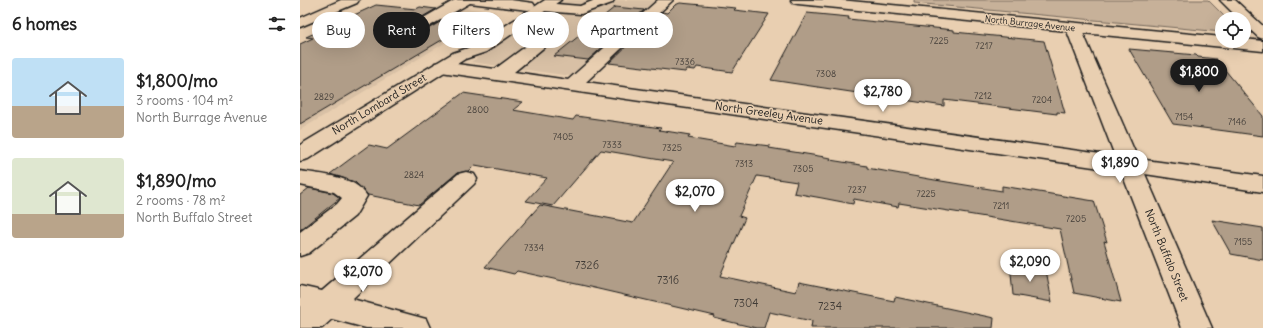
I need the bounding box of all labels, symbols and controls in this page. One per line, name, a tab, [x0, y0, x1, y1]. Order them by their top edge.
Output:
chip: Buy	[312, 12, 365, 48]
chip: Rent	[373, 12, 430, 48]
chip: Filters	[438, 12, 504, 48]
chip: New	[512, 12, 569, 48]
chip: Apartment	[577, 12, 673, 48]
map controls	[1215, 12, 1251, 48]
button: locate	[1215, 12, 1251, 48]
text: 6 homes	[12, 13, 77, 35]
icon: filters	[266, 13, 288, 35]
street label: North Burrage Avenue	[984, 13, 1076, 33]
house number: 7225	[929, 35, 949, 46]
house number: 7217	[975, 40, 993, 51]
house number: 7336	[675, 56, 695, 67]
pin: $1,800	[1166, 59, 1232, 93]
text: $1,800	[1179, 63, 1219, 80]
house number: 7308	[816, 68, 836, 79]
text: $1,800/mo	[136, 70, 218, 92]
street label: North Lombard Street	[329, 70, 429, 138]
icon: home	[44, 74, 92, 122]
pin: $2,780	[850, 79, 916, 113]
text: $2,780	[863, 83, 903, 100]
house number: 7212	[974, 90, 992, 101]
house number: 2829	[314, 91, 334, 102]
text: 3 rooms · 104 m²	[136, 92, 233, 109]
house number: 7204	[1032, 94, 1052, 105]
street label: North Greeley Avenue	[714, 98, 824, 128]
house number: 2800	[467, 104, 489, 115]
text: North Burrage Avenue	[136, 109, 267, 126]
house number: 7154	[1175, 111, 1193, 122]
house number: 7146	[1228, 116, 1246, 127]
house number: 7405	[553, 131, 573, 142]
house number: 7333	[602, 139, 622, 150]
house number: 7325	[662, 142, 682, 153]
pin: $1,890	[1087, 150, 1153, 184]
text: $1,890	[1101, 154, 1139, 171]
house number: 7313	[735, 158, 753, 169]
house number: 7305	[793, 163, 813, 174]
house number: 2824	[404, 169, 424, 180]
text: $1,890/mo	[136, 170, 216, 192]
icon: home	[44, 174, 92, 222]
pin: $2,070	[662, 179, 728, 213]
text: $2,070	[675, 183, 715, 200]
house number: 7237	[848, 184, 867, 195]
house number: 7225	[916, 188, 936, 199]
text: 2 rooms · 78 m²	[136, 192, 226, 209]
house number: 7211	[993, 200, 1009, 211]
street label: North Buffalo Street	[1142, 207, 1192, 304]
text: North Buffalo Street	[136, 209, 252, 226]
house number: 7205	[1066, 213, 1086, 224]
house number: 7155	[1234, 236, 1252, 247]
house number: 7334	[524, 242, 544, 253]
pin: $2,090	[997, 249, 1063, 283]
text: $2,090	[1009, 253, 1051, 270]
house number: 7326	[575, 258, 599, 272]
pin: $2,070	[330, 259, 396, 293]
text: $2,070	[343, 263, 383, 280]
house number: 7316	[657, 273, 679, 287]
house number: 7304	[733, 296, 759, 310]
house number: 7234	[818, 299, 842, 313]

